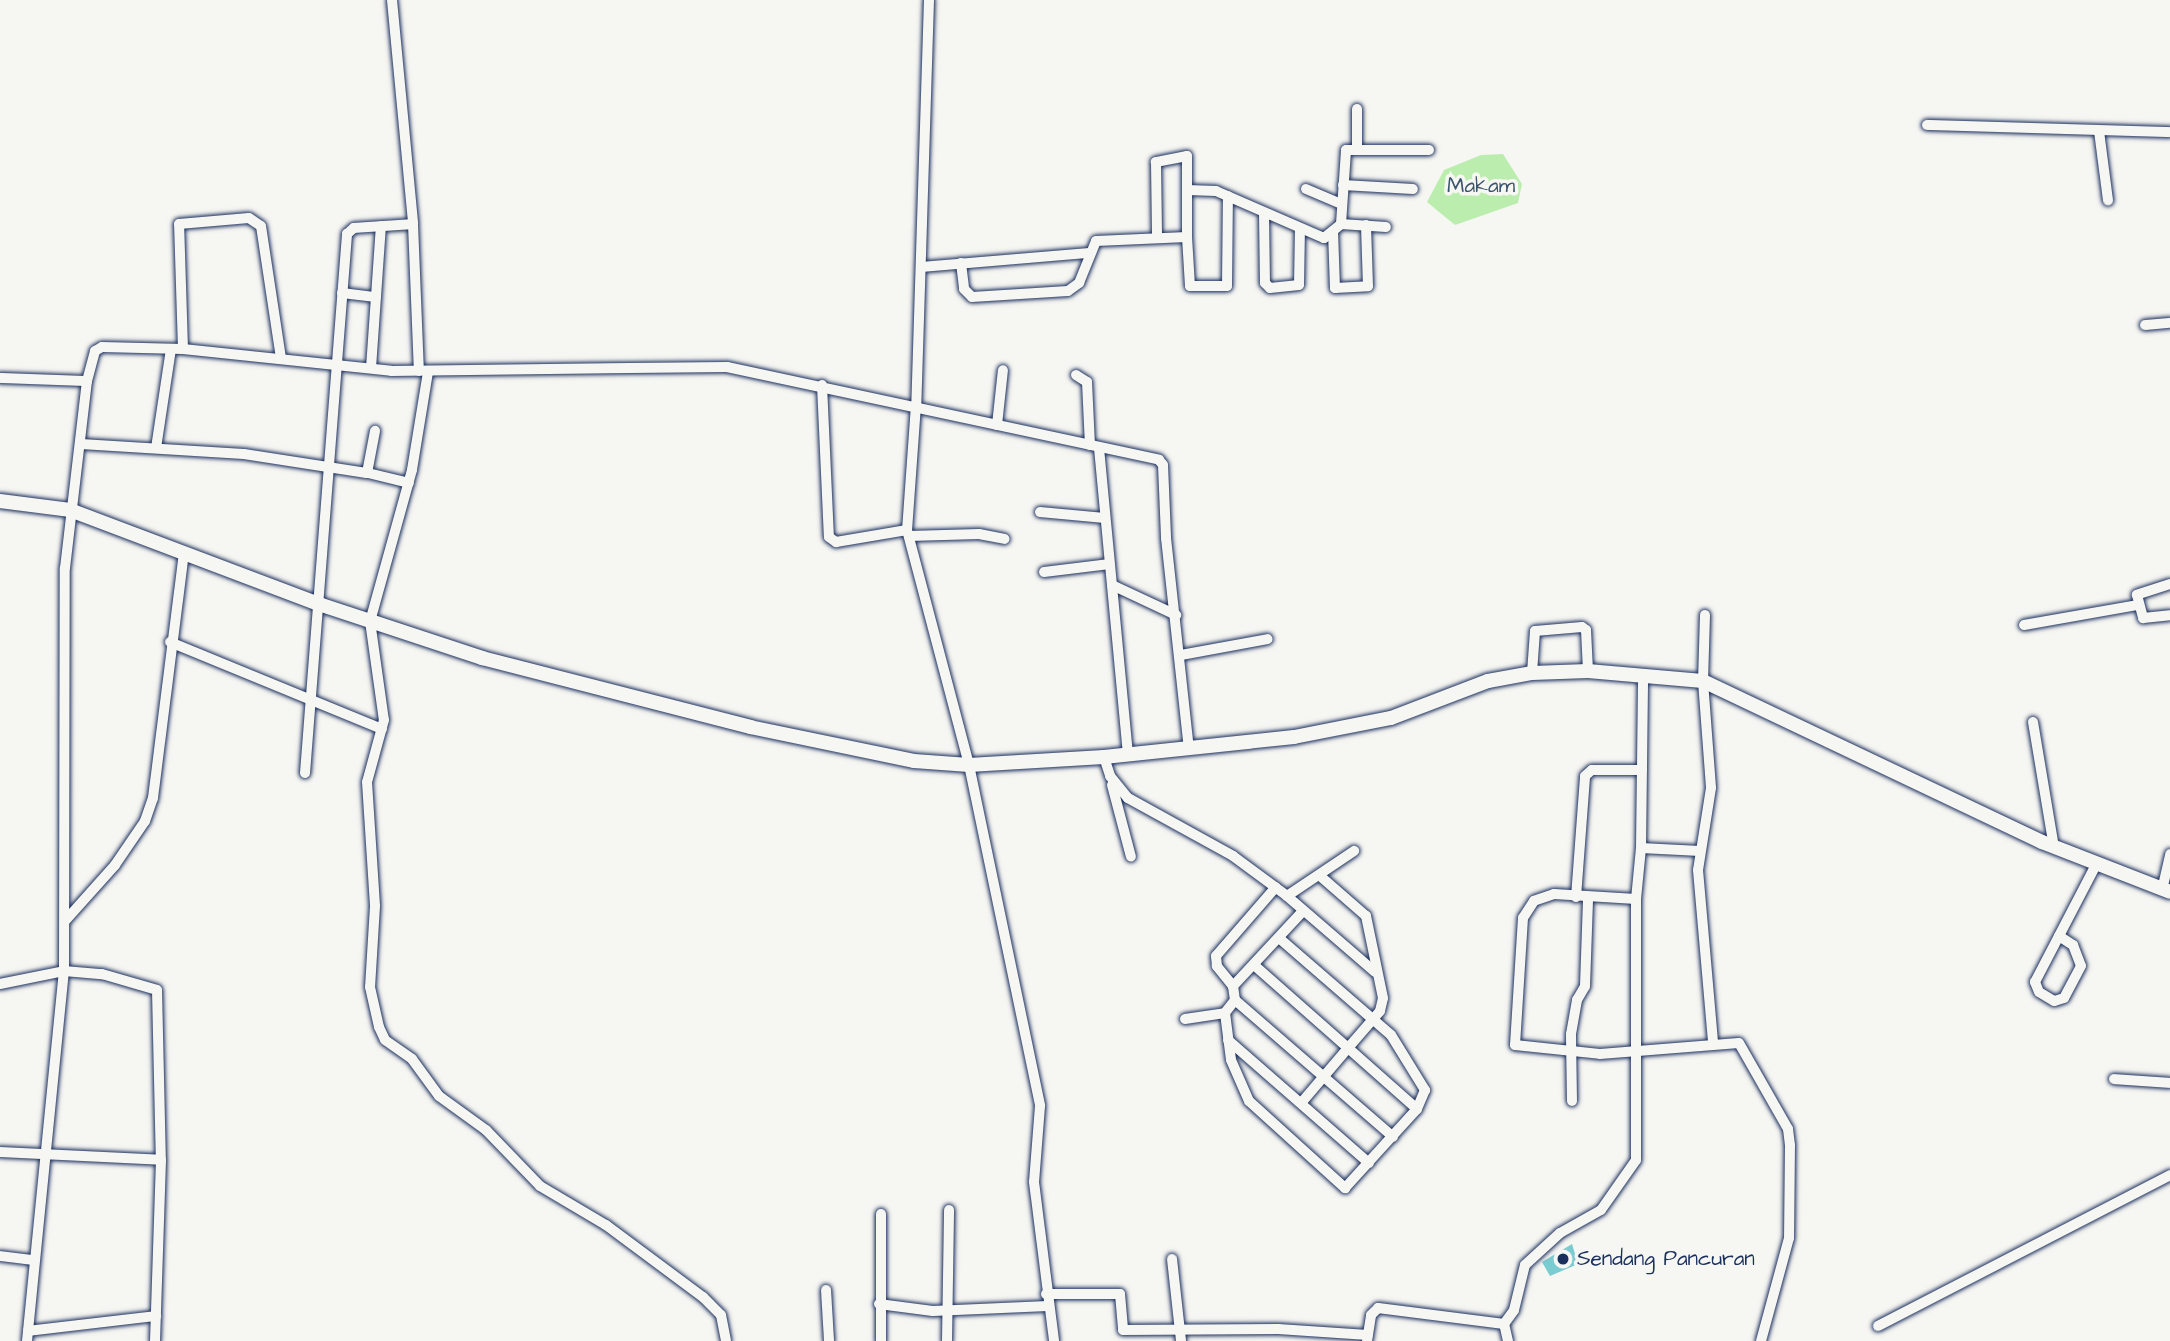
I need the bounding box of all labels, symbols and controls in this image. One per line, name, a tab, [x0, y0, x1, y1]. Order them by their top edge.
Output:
park label: Makam	[1447, 173, 1515, 199]
place label: Sendang Pancuran	[1577, 1246, 1755, 1272]
marker: Sendang Pancuran	[1555, 1251, 1571, 1267]

